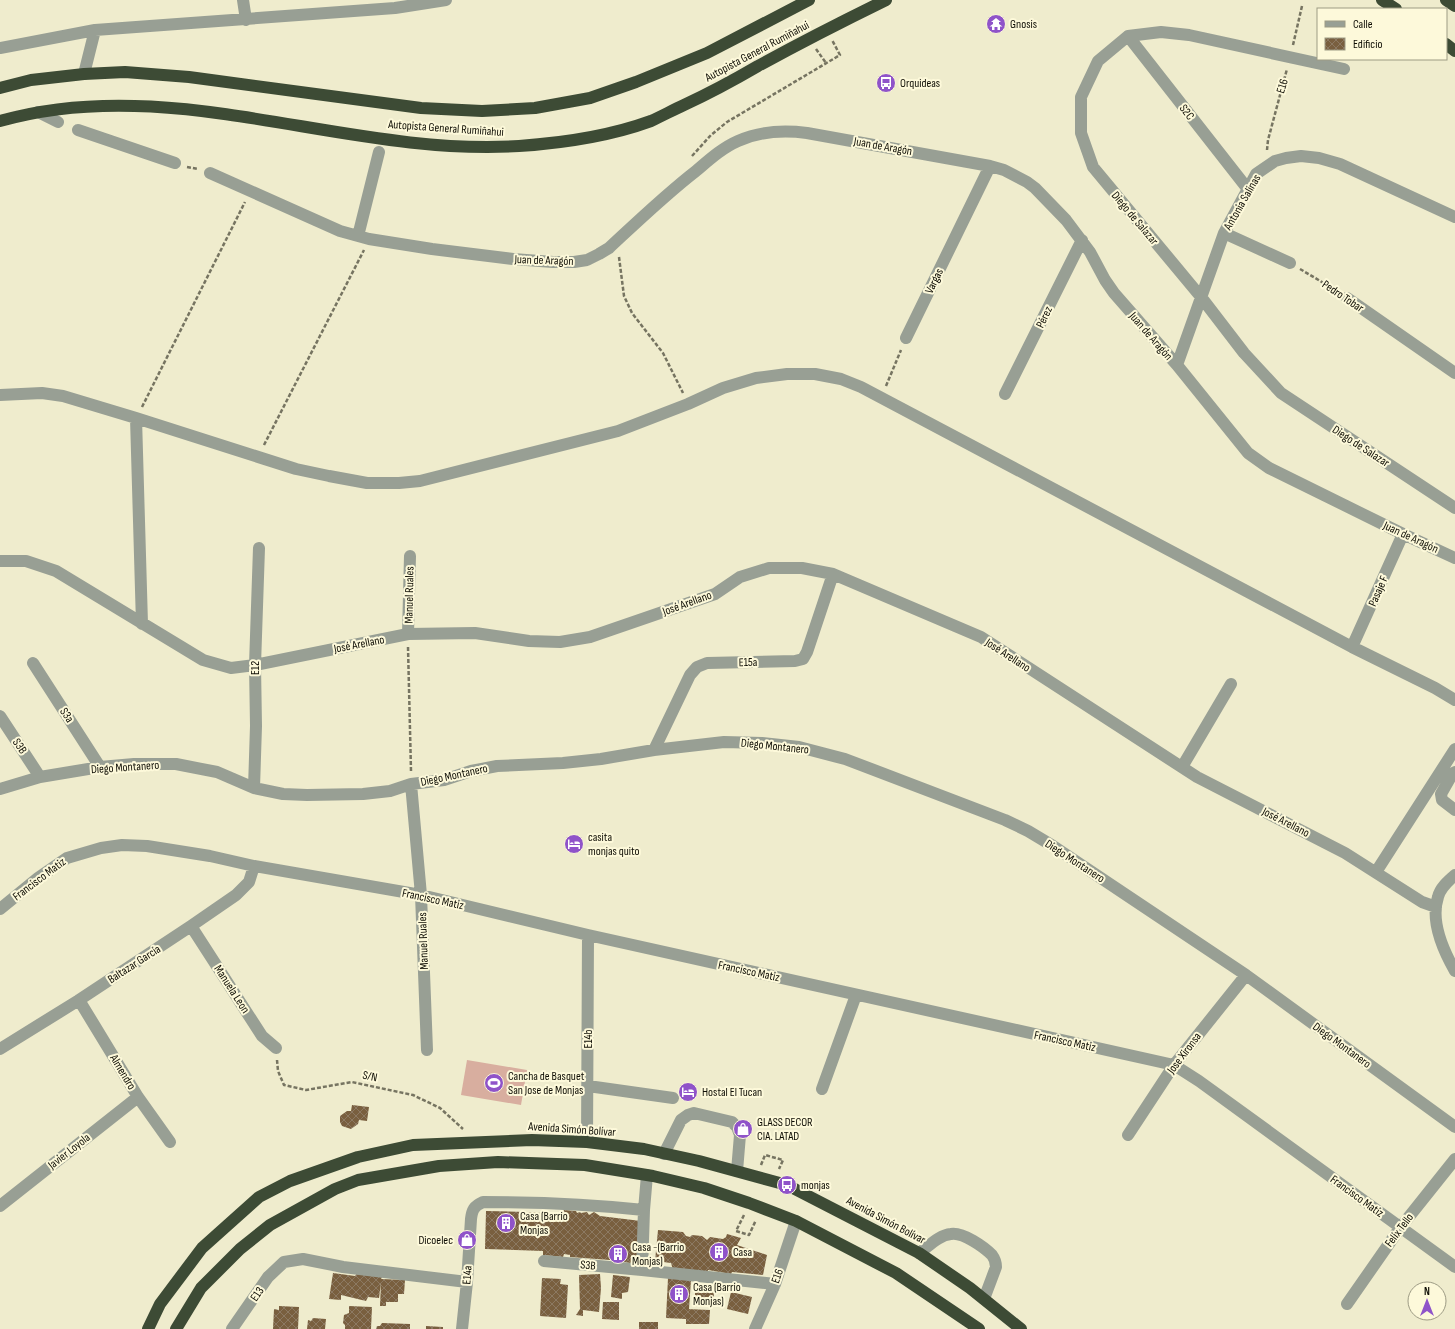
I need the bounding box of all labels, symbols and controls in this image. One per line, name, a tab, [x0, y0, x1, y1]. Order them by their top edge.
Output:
legend	[1317, 8, 1447, 60]
temple icon: Gnosis	[985, 13, 1007, 35]
place label: Gnosis	[1010, 17, 1037, 32]
text: Calle	[1353, 17, 1373, 32]
street label: Autopista General Rumiñahui	[702, 18, 812, 86]
text: Edificio	[1353, 37, 1382, 52]
bus stop icon: Orquideas	[875, 72, 897, 94]
place label: Orquideas	[900, 76, 940, 91]
street label: E16	[1273, 77, 1292, 95]
street label: S2C	[1176, 101, 1198, 123]
street label: Autopista General Rumiñahui	[387, 117, 504, 140]
street label: Juan de Aragón	[852, 134, 913, 159]
street label: Antonia Salinas	[1220, 172, 1264, 234]
street label: Diego de Salazar	[1108, 188, 1162, 249]
street label: Juan de Aragón	[513, 252, 574, 269]
street label: Vargas	[922, 266, 947, 296]
street label: Pedro Tobar	[1319, 277, 1367, 316]
street label: Pérez	[1033, 303, 1056, 331]
street label: Juan de Aragón	[1125, 308, 1176, 364]
street label: Diego de Salazar	[1329, 422, 1393, 471]
street label: Juan de Aragón	[1380, 518, 1441, 557]
street label: Manuel Ruales	[401, 566, 417, 624]
street label: Pasaje F	[1365, 573, 1392, 609]
street label: José Arellano	[660, 588, 714, 620]
street label: José Arellano	[332, 632, 386, 657]
street label: José Arellano	[981, 635, 1033, 676]
street label: E15a	[739, 655, 758, 670]
street label: E12	[248, 661, 263, 675]
street label: S3a	[56, 705, 77, 726]
street label: Diego Montanero	[740, 735, 810, 758]
street label: S3B	[9, 736, 30, 757]
street label: Diego Montanero	[90, 758, 160, 777]
street label: Diego Montanero	[419, 761, 489, 790]
street label: José Arellano	[1259, 804, 1312, 841]
place label: casita monjas quito	[588, 830, 640, 859]
hotel icon: casita monjas quito	[563, 833, 585, 855]
street label: Diego Montanero	[1042, 837, 1107, 886]
street label: Francisco Matiz	[10, 854, 69, 904]
street label: Francisco Matiz	[401, 886, 466, 913]
street label: Manuel Ruales	[415, 912, 432, 970]
street label: Baltazar García	[105, 942, 164, 987]
street label: Francisco Matiz	[717, 958, 782, 985]
street label: Manuela Leon	[210, 962, 253, 1016]
street label: Diego Montanero	[1310, 1019, 1374, 1072]
street label: Francisco Matiz	[1033, 1028, 1098, 1055]
street label: E14b	[581, 1029, 596, 1049]
street label: Jose Xironsa	[1163, 1029, 1205, 1078]
street label: Almendro	[106, 1051, 139, 1093]
street label: S/N	[361, 1068, 379, 1085]
place label: Cancha de Basquet San Jose de Monjas	[508, 1069, 585, 1098]
sports icon: Cancha de Basquet San Jose de Monjas	[483, 1072, 505, 1094]
hotel icon: Hostal El Tucan	[677, 1081, 699, 1103]
place label: Hostal El Tucan	[702, 1085, 762, 1100]
place label: GLASS DECOR CIA. LATAD	[757, 1115, 813, 1144]
shop icon: GLASS DECOR CIA. LATAD	[732, 1118, 754, 1140]
street label: Avenida Simón Bolívar	[527, 1119, 617, 1140]
street label: Javier Loyola	[44, 1130, 94, 1173]
street label: Francisco Matiz	[1327, 1172, 1387, 1221]
bus stop icon: monjas	[776, 1174, 798, 1196]
place label: monjas	[801, 1178, 830, 1193]
street label: Avenida Simón Bolívar	[843, 1193, 928, 1248]
place label: Casa (Barrio Monjas	[520, 1209, 568, 1238]
street label: Felix Tello	[1382, 1210, 1417, 1250]
building icon: Casa (Barrio Monjas	[495, 1212, 517, 1234]
shop icon: Dicoelec	[456, 1229, 478, 1251]
place label: Dicoelec	[418, 1233, 453, 1248]
place label: Casa -(Barrio Monjas)	[632, 1240, 684, 1269]
building icon: Casa	[708, 1241, 730, 1263]
building icon: Casa -(Barrio Monjas)	[607, 1243, 629, 1265]
place label: Casa	[733, 1245, 752, 1260]
street label: S3B	[580, 1257, 596, 1274]
street label: E14a	[459, 1265, 476, 1285]
street label: E16	[768, 1267, 787, 1285]
place label: Casa (Barrio Monjas)	[693, 1280, 741, 1309]
north arrow	[1407, 1281, 1447, 1321]
building icon: Casa (Barrio Monjas)	[668, 1283, 690, 1305]
street label: E13	[247, 1284, 268, 1304]
text: N	[1424, 1285, 1430, 1298]

